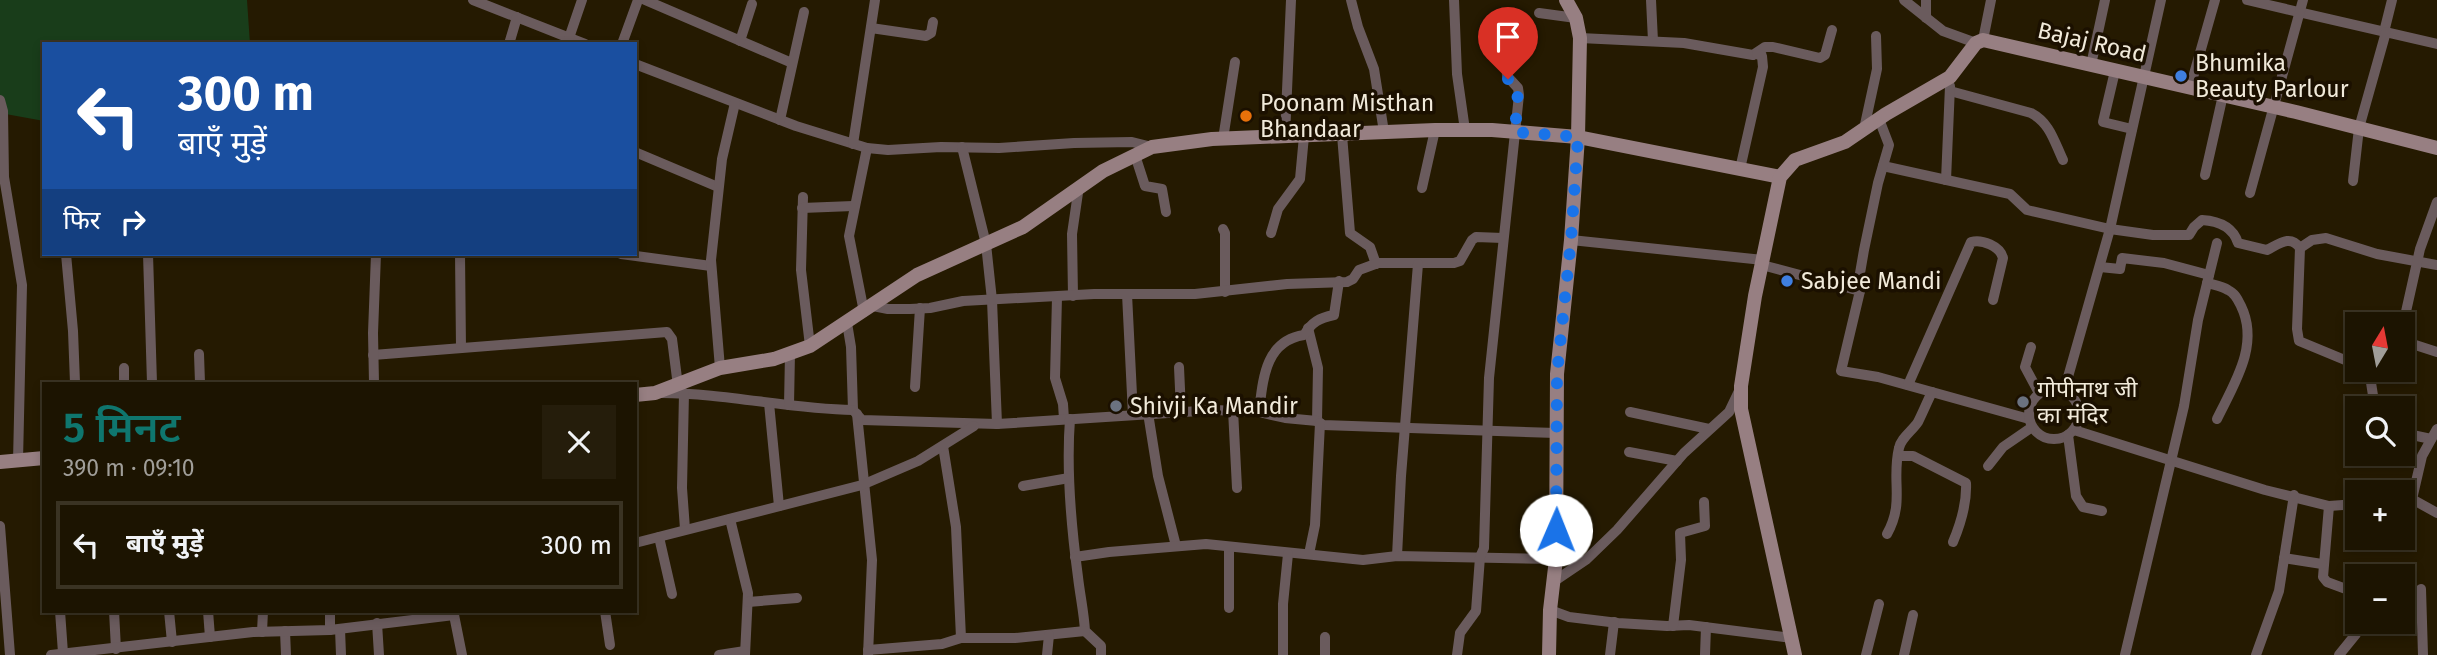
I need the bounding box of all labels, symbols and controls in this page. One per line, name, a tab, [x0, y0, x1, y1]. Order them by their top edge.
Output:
pin	[1478, 7, 1538, 79]
street label: Bajaj Road	[2035, 16, 2149, 68]
icon: arrive	[1489, 18, 1527, 56]
place label: Bhumika Beauty Parlour	[2195, 49, 2349, 103]
text: 300 m	[178, 64, 314, 123]
marker: Bhumika Beauty Parlour	[2173, 68, 2189, 84]
icon: left	[63, 70, 154, 161]
place label: Poonam Misthan Bhandaar	[1260, 89, 1434, 143]
marker: Poonam Misthan Bhandaar	[1238, 108, 1254, 124]
text: बाएँ मुड़ें	[178, 124, 267, 162]
icon: right	[114, 203, 152, 241]
text: फिर	[63, 205, 100, 236]
place label: Sabjee Mandi	[1801, 267, 1941, 295]
marker: Sabjee Mandi	[1779, 273, 1795, 289]
north arrow	[2345, 312, 2415, 382]
map controls	[2345, 312, 2415, 634]
place label: गोपीनाथ जी का मंदिर	[2037, 375, 2139, 429]
place label: Shivji Ka Mandir	[1130, 392, 1298, 420]
marker: गोपीनाथ जी का मंदिर	[2015, 394, 2031, 410]
button: search	[2345, 396, 2415, 466]
marker: Shivji Ka Mandir	[1108, 398, 1124, 414]
text: 5 मिनट	[63, 403, 181, 453]
button: close	[542, 405, 616, 479]
text: 390 m · 09:10	[63, 454, 195, 482]
button: +	[2345, 480, 2415, 550]
position arrow	[1519, 493, 1593, 567]
icon: left	[67, 526, 105, 564]
text: बाएँ मुड़ें	[126, 528, 203, 559]
text: 300 m	[541, 530, 612, 561]
button: −	[2345, 564, 2415, 634]

